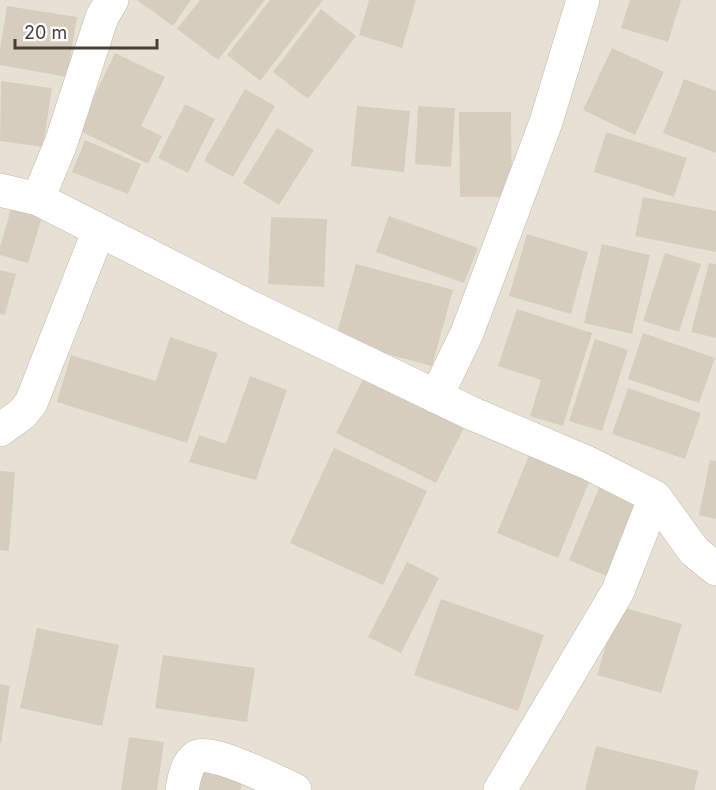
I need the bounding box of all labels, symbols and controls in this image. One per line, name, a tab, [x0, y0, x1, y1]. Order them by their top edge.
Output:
scale bar	[15, 12, 158, 50]
text: 20 m	[24, 22, 67, 43]

